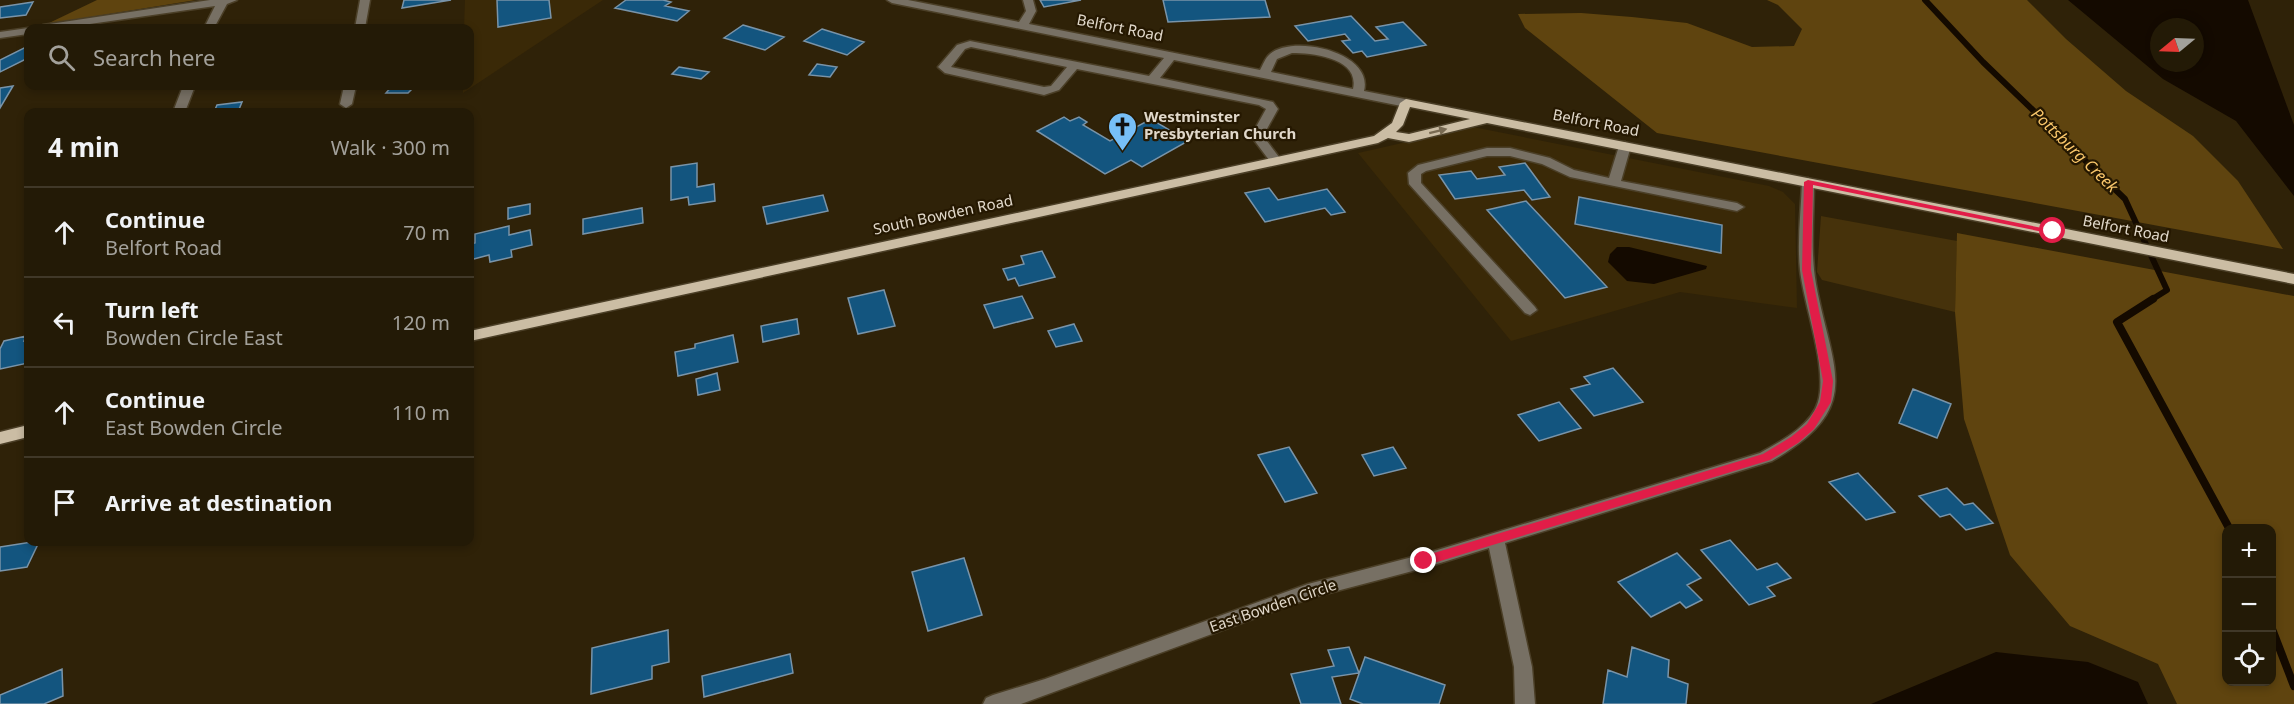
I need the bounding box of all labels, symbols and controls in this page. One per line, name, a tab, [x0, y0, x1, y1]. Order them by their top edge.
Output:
street label: Belfort Road	[1075, 9, 1165, 45]
north arrow	[2150, 18, 2204, 72]
search box	[24, 24, 474, 90]
icon: search	[45, 41, 78, 74]
text: Search here	[93, 42, 215, 72]
water label: Pottsburg Creek	[2027, 103, 2124, 198]
street label: Belfort Road	[1551, 104, 1641, 140]
place label: Westminster Presbyterian Church	[1144, 106, 1296, 143]
church icon: Westminster Presbyterian Church	[1107, 110, 1139, 152]
one-way arrow	[1429, 126, 1447, 136]
text: 4 min	[48, 129, 120, 165]
text: Walk · 300 m	[331, 134, 450, 161]
street label: South Bowden Road	[871, 189, 1015, 239]
text: Continue	[105, 204, 205, 234]
street label: Belfort Road	[2081, 210, 2171, 246]
icon: ahead	[48, 216, 81, 249]
route start	[2039, 217, 2065, 243]
text: 70 m	[403, 219, 450, 246]
text: Belfort Road	[105, 234, 222, 261]
text: Turn left	[105, 294, 199, 324]
icon: left	[48, 306, 81, 339]
text: 120 m	[392, 309, 450, 336]
text: Bowden Circle East	[105, 324, 283, 351]
text: Continue	[105, 384, 205, 414]
icon: ahead	[48, 396, 81, 429]
text: 110 m	[392, 399, 450, 426]
text: East Bowden Circle	[105, 414, 283, 441]
icon: arrive	[48, 486, 81, 519]
text: Arrive at destination	[105, 487, 332, 517]
map controls	[2222, 524, 2276, 686]
button: +	[2222, 524, 2276, 578]
route end	[1410, 547, 1436, 573]
street label: East Bowden Circle	[1206, 574, 1339, 636]
button: −	[2222, 578, 2276, 632]
button: locate	[2222, 632, 2276, 686]

